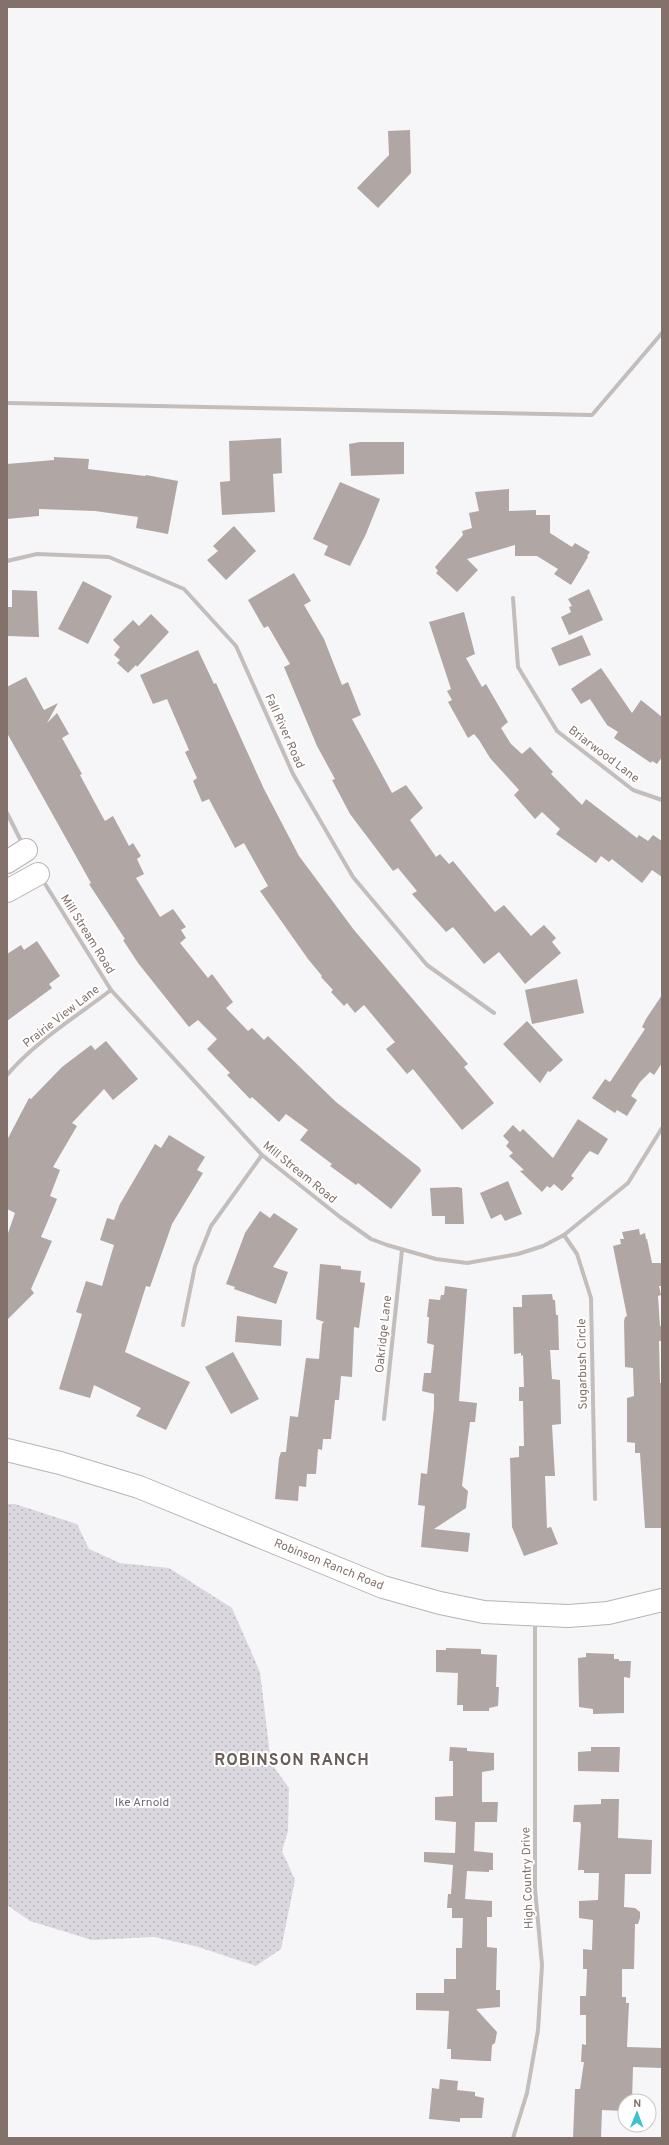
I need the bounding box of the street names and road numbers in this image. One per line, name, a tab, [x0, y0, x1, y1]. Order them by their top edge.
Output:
street label: Fall River Road	[260, 692, 308, 771]
street label: Briarwood Lane	[565, 723, 642, 787]
street label: Mill Stream Road	[56, 892, 118, 977]
street label: Prairie View Lane	[20, 982, 103, 1052]
street label: Mill Stream Road	[259, 1138, 340, 1208]
street label: Oakridge Lane	[372, 1294, 396, 1374]
street label: Sugarbush Circle	[574, 1318, 592, 1410]
street label: Robinson Ranch Road	[271, 1536, 386, 1594]
street label: High Country Drive	[518, 1827, 538, 1929]

